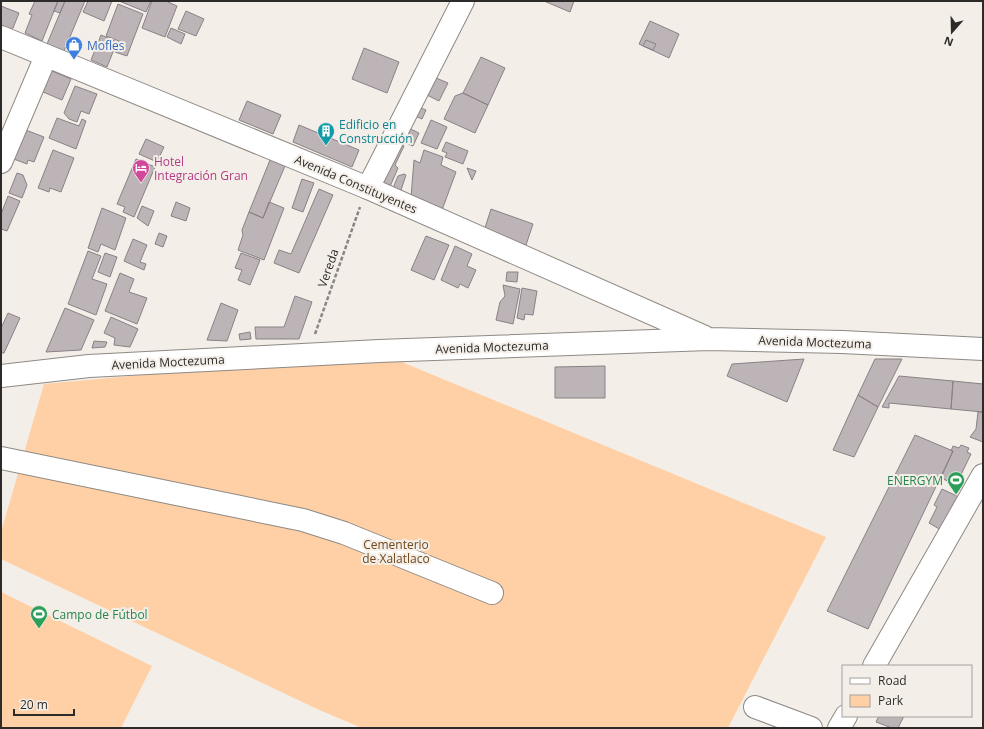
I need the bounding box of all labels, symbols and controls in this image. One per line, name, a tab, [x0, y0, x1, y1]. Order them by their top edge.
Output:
north arrow	[932, 12, 972, 52]
text: N	[942, 33, 955, 50]
shop icon: Mofles	[64, 35, 84, 60]
place label: Mofles	[87, 37, 125, 54]
place label: Edificio en Construcción	[339, 116, 413, 147]
building icon: Edificio en Construcción	[316, 121, 336, 146]
street label: Avenida Constituyentes	[292, 150, 420, 218]
place label: Hotel Integración Gran	[154, 153, 248, 184]
hotel icon: Hotel Integración Gran	[131, 158, 151, 183]
street label: Vereda	[314, 247, 342, 289]
street label: Avenida Moctezuma	[758, 332, 872, 352]
street label: Avenida Moctezuma	[435, 337, 549, 357]
street label: Avenida Moctezuma	[111, 351, 225, 373]
sports icon: ENERGYM	[946, 470, 966, 495]
place label: ENERGYM	[887, 472, 943, 489]
park label: Cementerio de Xalatlaco	[362, 536, 430, 567]
sports icon: Campo de Fútbol	[29, 604, 49, 629]
place label: Campo de Fútbol	[52, 606, 148, 623]
legend	[842, 665, 972, 717]
text: Road	[878, 672, 907, 689]
scale bar	[14, 691, 74, 717]
text: Park	[878, 692, 904, 709]
text: 20 m	[20, 696, 48, 713]

